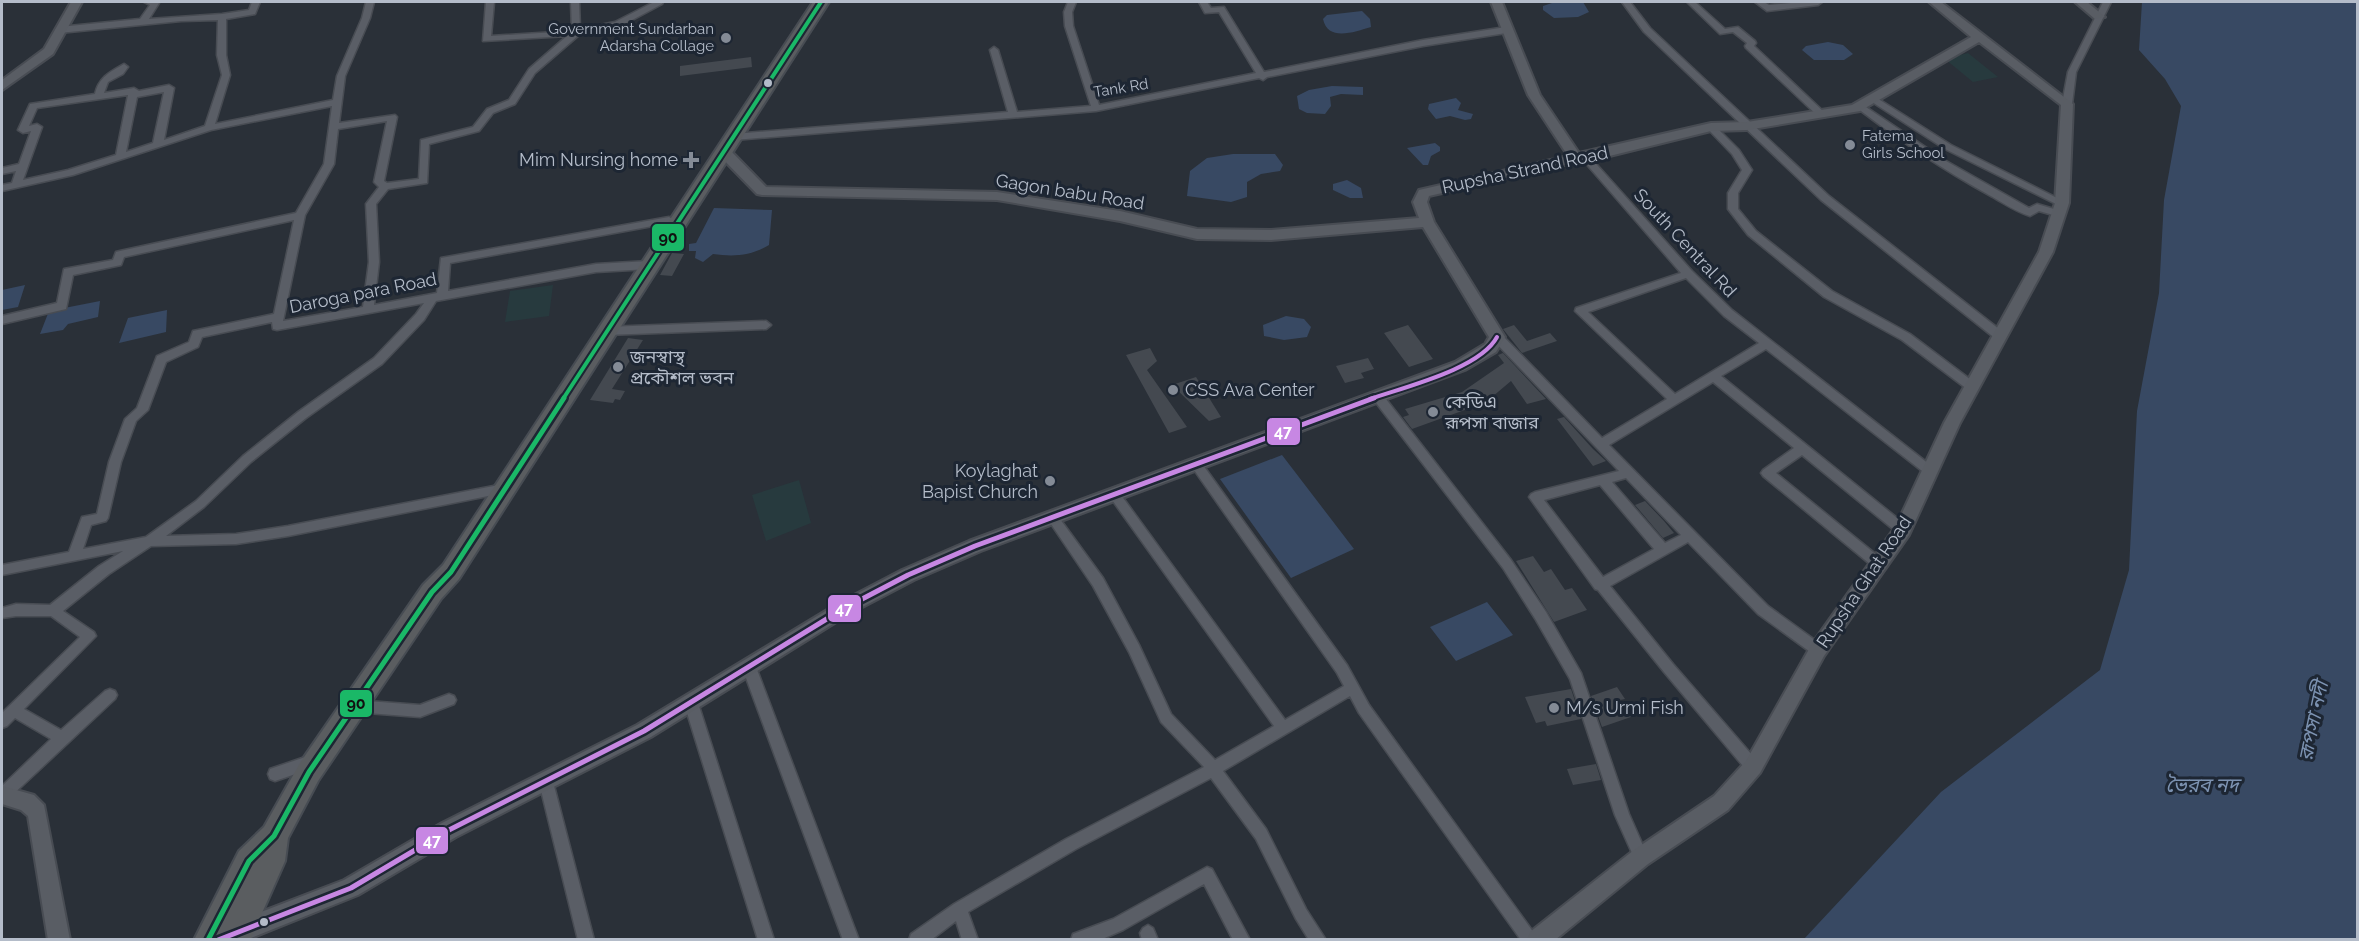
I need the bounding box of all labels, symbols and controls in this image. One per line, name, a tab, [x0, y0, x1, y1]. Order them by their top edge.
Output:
place label: Government Sundarban Adarsha Collage	[548, 20, 714, 55]
marker: Government Sundarban Adarsha Collage	[719, 31, 733, 45]
street label: Tank Rd	[1092, 75, 1150, 101]
unlabelled marker	[762, 77, 774, 89]
place label: Fatema Girls School	[1862, 127, 1945, 162]
marker: Fatema Girls School	[1843, 138, 1857, 152]
street label: Rupsha Strand Road	[1440, 142, 1610, 197]
place label: Mim Nursing home	[519, 149, 678, 170]
marker: Mim Nursing home	[682, 151, 700, 169]
street label: Gagon babu Road	[994, 169, 1146, 214]
street label: South Central Rd	[1630, 184, 1741, 301]
line badge: 90	[651, 223, 685, 252]
text: 90	[658, 228, 678, 247]
street label: Daroga para Road	[287, 268, 438, 317]
place label: জনস্বাস্থ প্রকৌশল ভবন	[629, 346, 735, 388]
marker: জনস্বাস্থ প্রকৌশল ভবন	[611, 360, 625, 374]
place label: CSS Ava Center	[1185, 379, 1315, 400]
marker: CSS Ava Center	[1166, 383, 1180, 397]
place label: কেডিএ রূপসা বাজার	[1444, 391, 1539, 433]
marker: কেডিএ রূপসা বাজার	[1426, 405, 1440, 419]
line badge: 47	[1266, 417, 1301, 446]
text: 47	[1274, 422, 1292, 441]
place label: Koylaghat Bapist Church	[922, 460, 1038, 502]
marker: Koylaghat Bapist Church	[1043, 474, 1057, 488]
street label: Rupsha Ghat Road	[1812, 512, 1915, 651]
line badge: 47	[827, 594, 862, 623]
text: 47	[835, 599, 853, 618]
water label: রূপসা নদী	[2293, 675, 2334, 763]
line badge: 90	[339, 689, 373, 718]
text: 90	[346, 694, 366, 713]
place label: M/s Urmi Fish	[1566, 697, 1684, 718]
marker: M/s Urmi Fish	[1547, 701, 1561, 715]
water label: ভৈরব নদ	[2165, 773, 2243, 797]
line badge: 47	[415, 826, 449, 855]
text: 47	[423, 831, 441, 850]
unlabelled marker	[258, 916, 270, 928]

